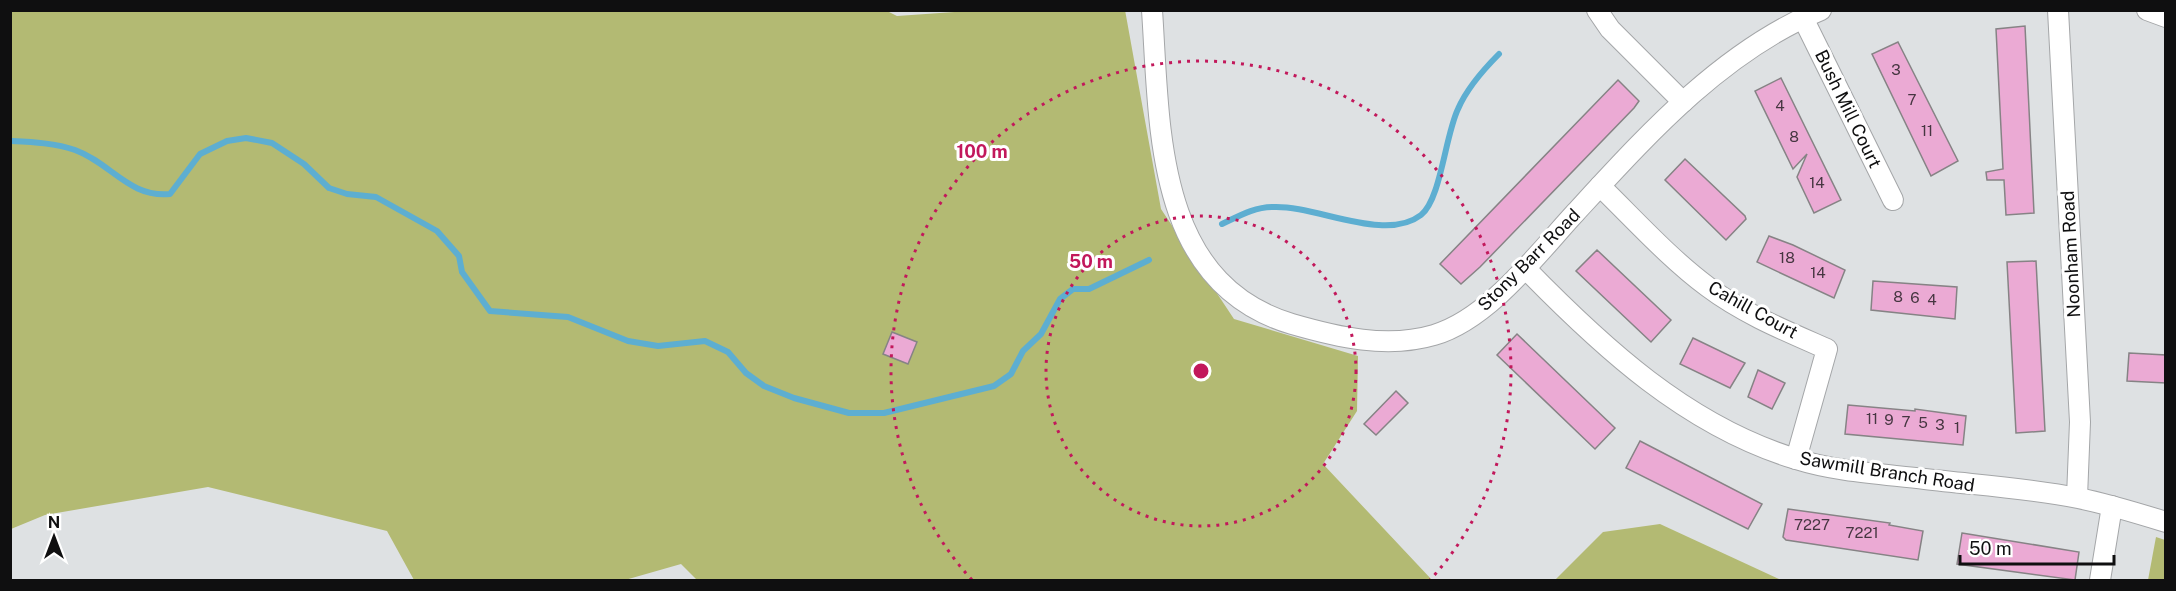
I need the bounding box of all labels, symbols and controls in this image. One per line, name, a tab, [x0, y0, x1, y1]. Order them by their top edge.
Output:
street label: Bush Mill Court	[1811, 46, 1886, 171]
house number: 3	[1891, 61, 1901, 78]
house number: 7	[1907, 91, 1917, 108]
house number: 4	[1775, 97, 1785, 114]
house number: 11	[1921, 122, 1933, 139]
house number: 8	[1789, 128, 1799, 145]
text: 100 m	[956, 141, 1008, 162]
house number: 14	[1809, 174, 1825, 191]
street label: Noonham Road	[2057, 190, 2084, 318]
street label: Stony Barr Road	[1473, 204, 1584, 315]
house number: 18	[1779, 249, 1795, 266]
text: 50 m	[1069, 251, 1113, 272]
house number: 14	[1810, 264, 1826, 281]
street label: Cahill Court	[1705, 276, 1802, 343]
house number: 8	[1893, 288, 1903, 305]
house number: 6	[1910, 289, 1920, 306]
house number: 4	[1927, 291, 1937, 308]
centre of rings	[1191, 361, 1211, 381]
house number: 11	[1866, 410, 1878, 427]
house number: 9	[1884, 411, 1894, 428]
house number: 7	[1901, 413, 1911, 430]
house number: 5	[1918, 414, 1928, 431]
house number: 3	[1935, 416, 1945, 433]
house number: 1	[1954, 419, 1960, 436]
street label: Sawmill Branch Road	[1798, 447, 1976, 496]
north arrow	[24, 507, 84, 567]
text: N	[48, 513, 60, 532]
house number: 7227	[1794, 516, 1830, 533]
house number: 7221	[1845, 524, 1879, 541]
scale bar	[1960, 528, 2114, 566]
text: 50 m	[1969, 538, 2012, 559]

